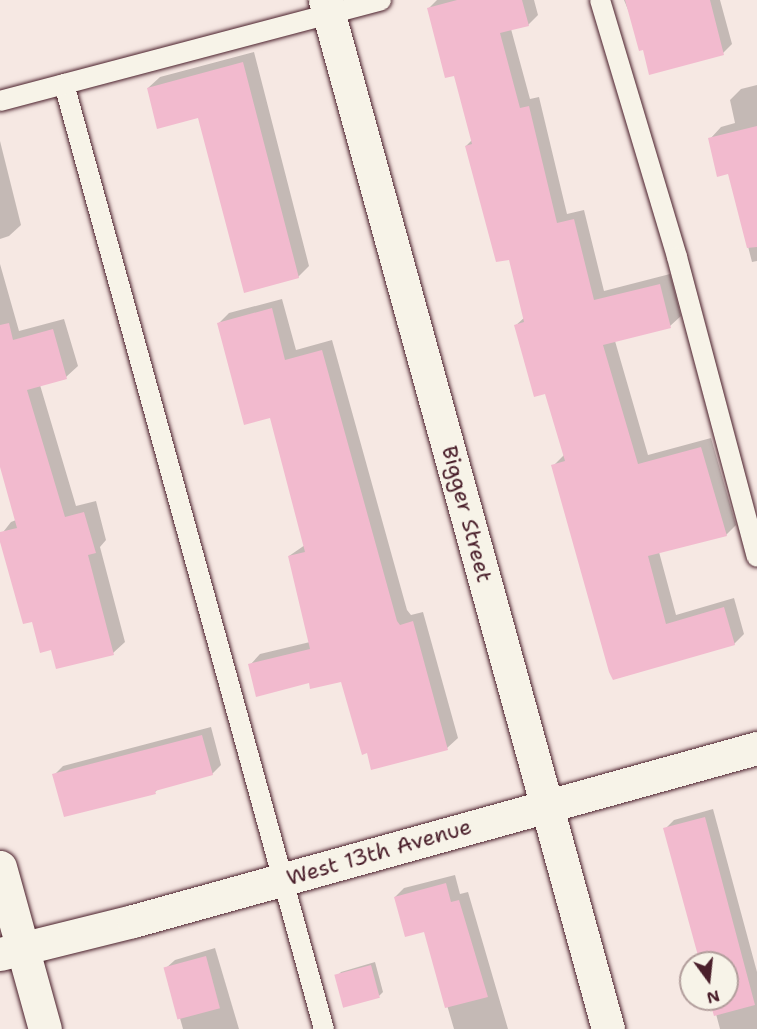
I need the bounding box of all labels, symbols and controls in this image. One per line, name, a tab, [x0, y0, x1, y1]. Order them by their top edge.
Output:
street label: Bigger Street	[436, 443, 498, 585]
street label: West 13th Avenue	[283, 813, 475, 891]
north arrow	[679, 951, 739, 1011]
text: N	[704, 985, 722, 1009]

